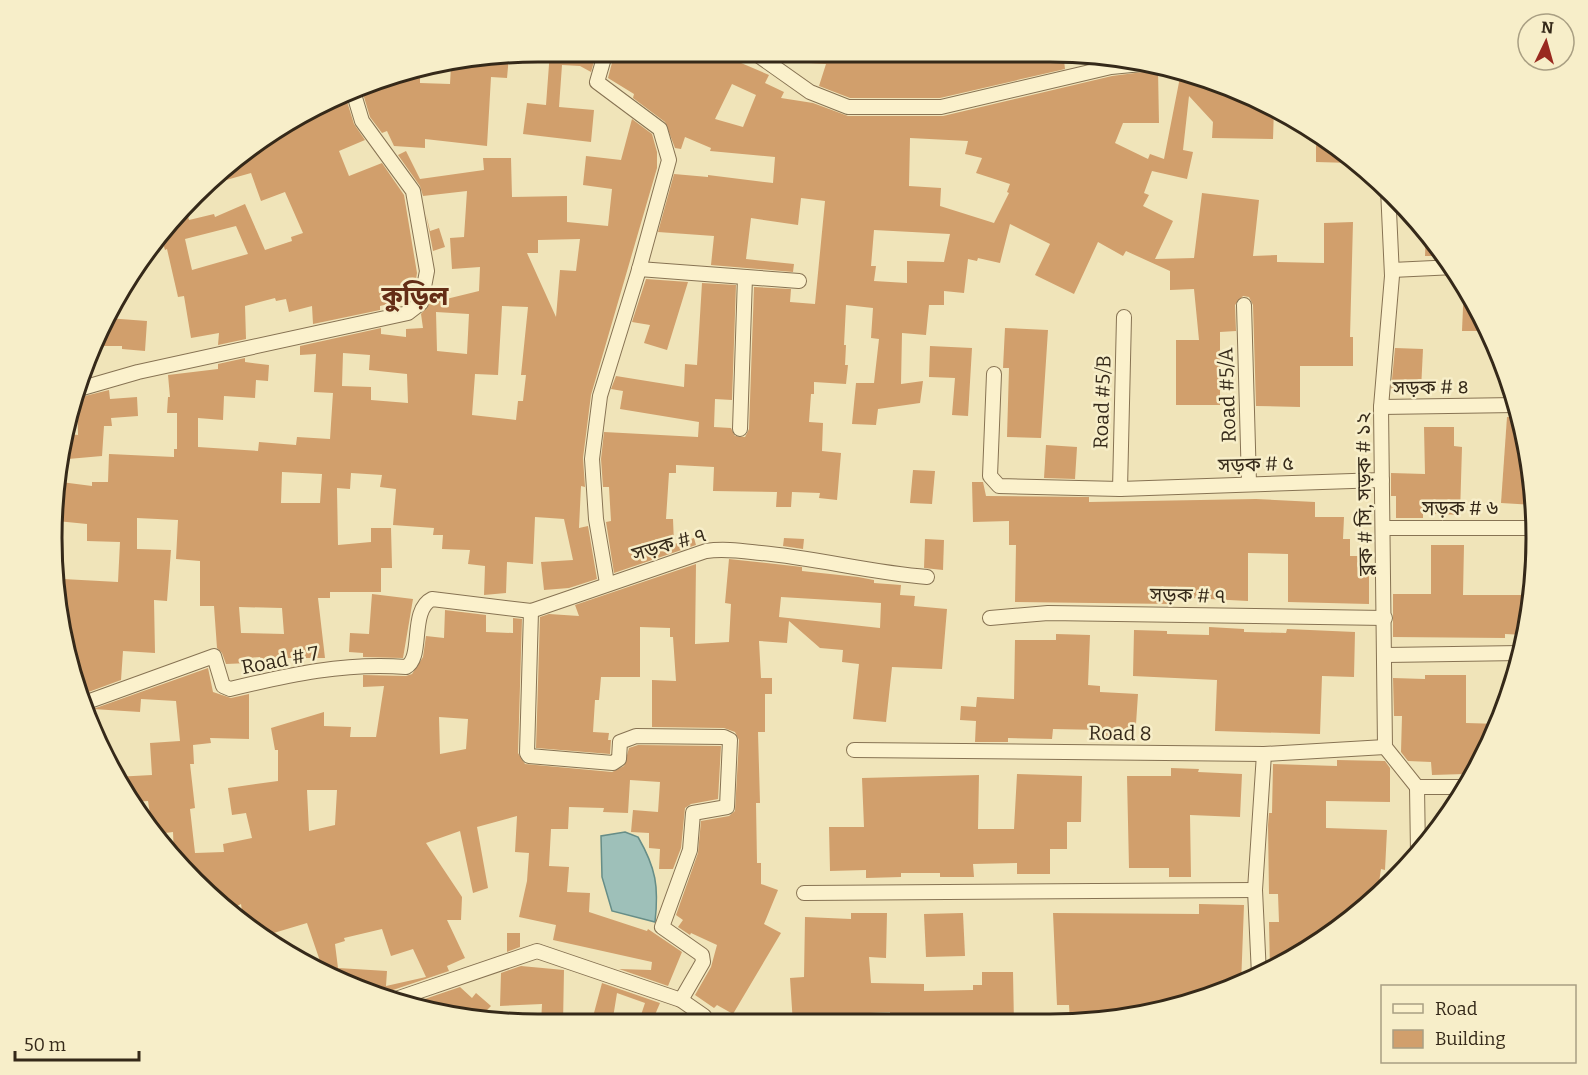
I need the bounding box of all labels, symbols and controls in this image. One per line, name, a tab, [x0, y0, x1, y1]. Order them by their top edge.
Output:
north arrow	[1516, 12, 1576, 72]
text: N	[1540, 18, 1554, 38]
district label: কুড়িল	[381, 280, 449, 313]
street label: Road #5/A	[1213, 346, 1241, 443]
street label: Road #5/B	[1088, 355, 1116, 449]
street label: সড়ক # ৪	[1392, 374, 1469, 400]
street label: ব্লক # সি, সড়ক # ১২	[1351, 412, 1377, 577]
street label: সড়ক # ৫	[1217, 451, 1294, 477]
street label: সড়ক # ৬	[1421, 496, 1498, 520]
street label: সড়ক # ৭	[628, 522, 709, 566]
street label: সড়ক # ৭	[1149, 582, 1226, 608]
street label: Road # 7	[239, 641, 321, 679]
street label: Road 8	[1088, 720, 1152, 746]
legend	[1381, 985, 1576, 1063]
text: Road	[1435, 998, 1478, 1020]
scale bar	[15, 1024, 140, 1062]
text: Building	[1435, 1028, 1506, 1050]
text: 50 m	[24, 1034, 66, 1056]

